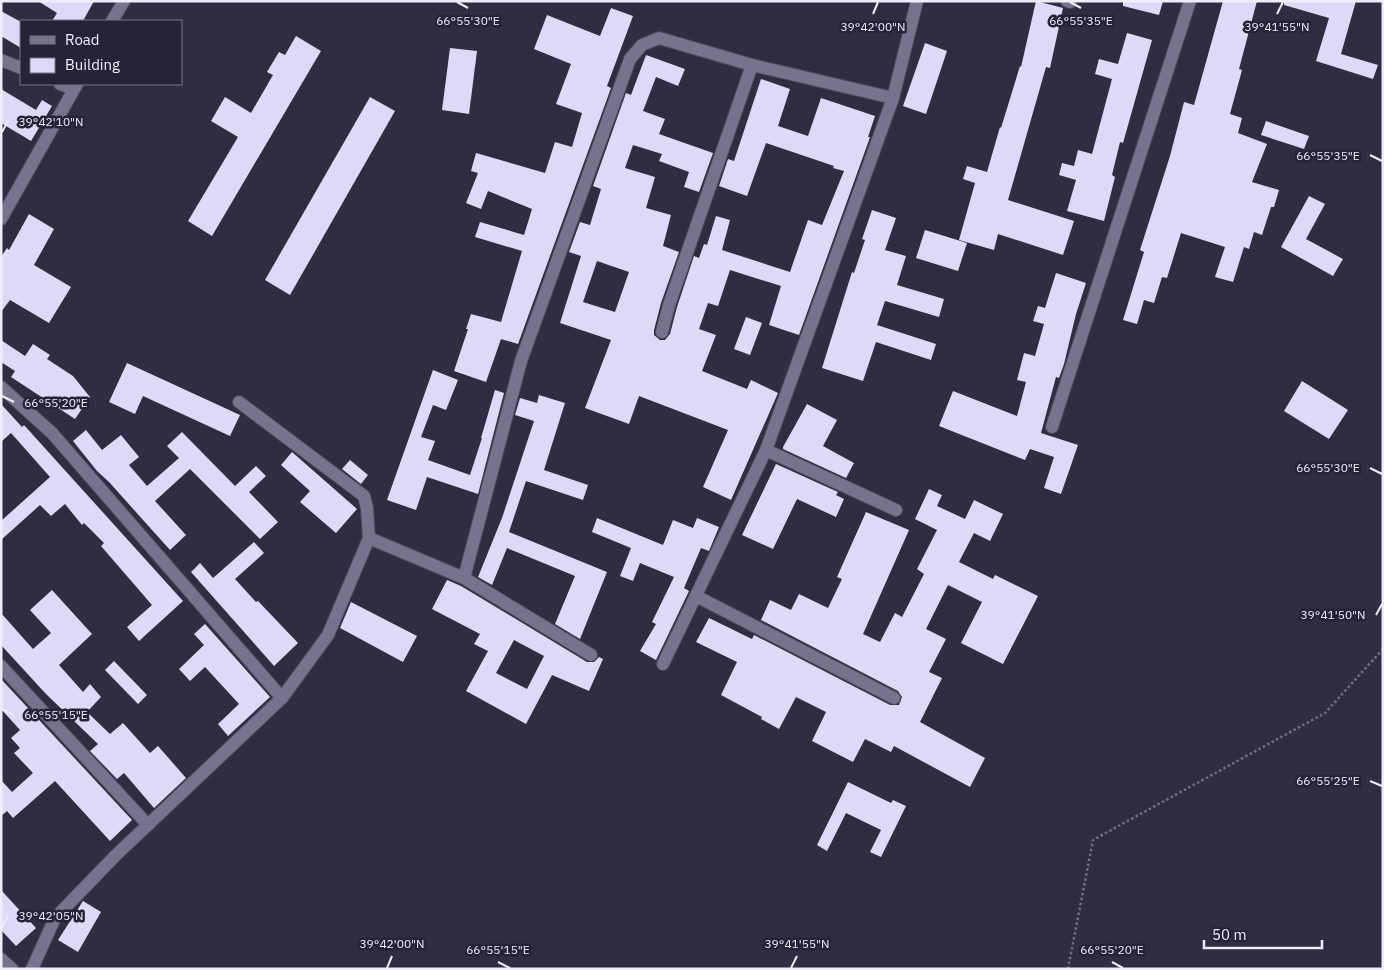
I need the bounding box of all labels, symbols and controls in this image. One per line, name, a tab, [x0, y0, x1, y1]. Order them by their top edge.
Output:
text: 66°55'30"E	[436, 13, 500, 28]
text: 66°55'35"E	[1049, 13, 1113, 28]
text: 39°42'00"N	[840, 19, 906, 34]
text: 39°41'55"N	[1244, 19, 1310, 34]
legend	[20, 20, 182, 85]
text: Road	[65, 30, 100, 49]
text: Building	[65, 55, 120, 74]
text: 39°42'10"N	[18, 114, 84, 129]
text: 66°55'35"E	[1296, 148, 1360, 163]
text: 66°55'20"E	[24, 395, 88, 410]
text: 66°55'30"E	[1296, 460, 1360, 475]
text: 39°41'50"N	[1300, 607, 1366, 622]
text: 66°55'15"E	[24, 707, 88, 722]
text: 66°55'25"E	[1296, 773, 1360, 788]
text: 39°42'05"N	[18, 908, 84, 923]
scale bar	[1204, 918, 1322, 950]
text: 50 m	[1212, 925, 1247, 944]
text: 39°42'00"N	[359, 936, 425, 951]
text: 39°41'55"N	[764, 936, 830, 951]
text: 66°55'15"E	[466, 942, 530, 957]
text: 66°55'20"E	[1080, 942, 1144, 957]

